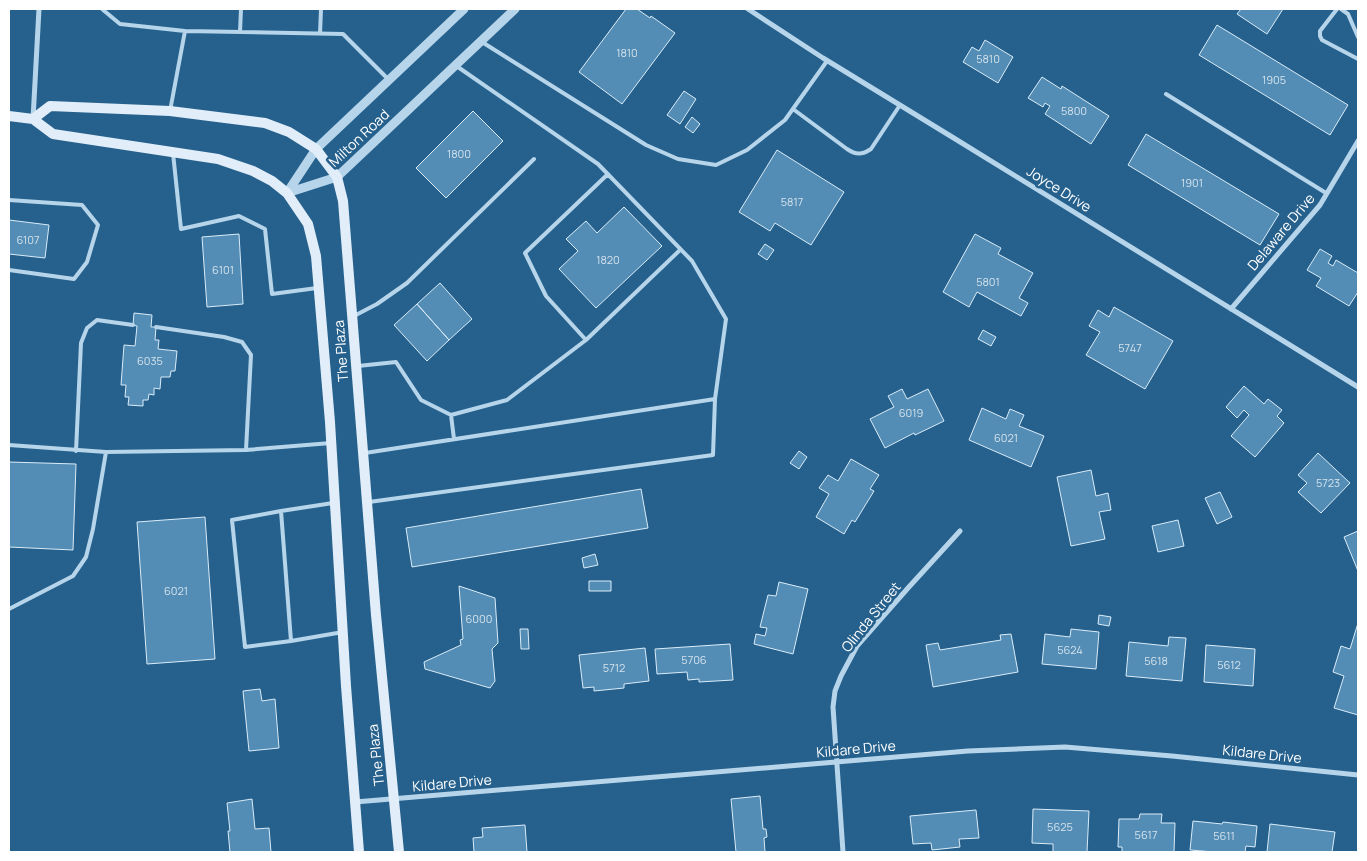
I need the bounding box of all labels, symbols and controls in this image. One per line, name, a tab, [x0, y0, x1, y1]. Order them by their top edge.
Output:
house number: 1810	[616, 45, 638, 60]
house number: 5810	[976, 51, 1000, 66]
house number: 1905	[1262, 72, 1286, 87]
house number: 5800	[1061, 103, 1087, 118]
street label: Milton Road	[324, 105, 393, 171]
house number: 1800	[447, 146, 471, 161]
street label: Joyce Drive	[1023, 161, 1095, 216]
house number: 1901	[1181, 175, 1203, 190]
street label: Delaware Drive	[1243, 189, 1318, 274]
house number: 5817	[781, 194, 803, 209]
house number: 6107	[16, 232, 40, 247]
house number: 1820	[596, 252, 620, 267]
house number: 6101	[212, 262, 234, 277]
house number: 5801	[976, 274, 1000, 289]
street label: The Plaza	[329, 319, 352, 383]
house number: 5747	[1118, 340, 1142, 355]
house number: 6035	[137, 353, 163, 368]
house number: 6019	[899, 405, 923, 420]
house number: 6021	[994, 430, 1018, 445]
house number: 5723	[1316, 475, 1340, 490]
street label: Olinda Street	[837, 577, 905, 656]
house number: 6021	[164, 583, 188, 598]
house number: 6000	[466, 611, 492, 626]
house number: 5624	[1057, 642, 1083, 657]
house number: 5706	[681, 652, 707, 667]
house number: 5618	[1144, 653, 1168, 668]
house number: 5612	[1217, 657, 1241, 672]
house number: 5712	[603, 660, 625, 675]
street label: The Plaza	[363, 723, 388, 787]
street label: Kildare Drive	[816, 736, 896, 761]
street label: Kildare Drive	[1222, 740, 1303, 767]
street label: Kildare Drive	[412, 770, 492, 795]
house number: 5625	[1047, 819, 1073, 834]
house number: 5617	[1135, 827, 1157, 842]
house number: 5611	[1213, 828, 1235, 843]

